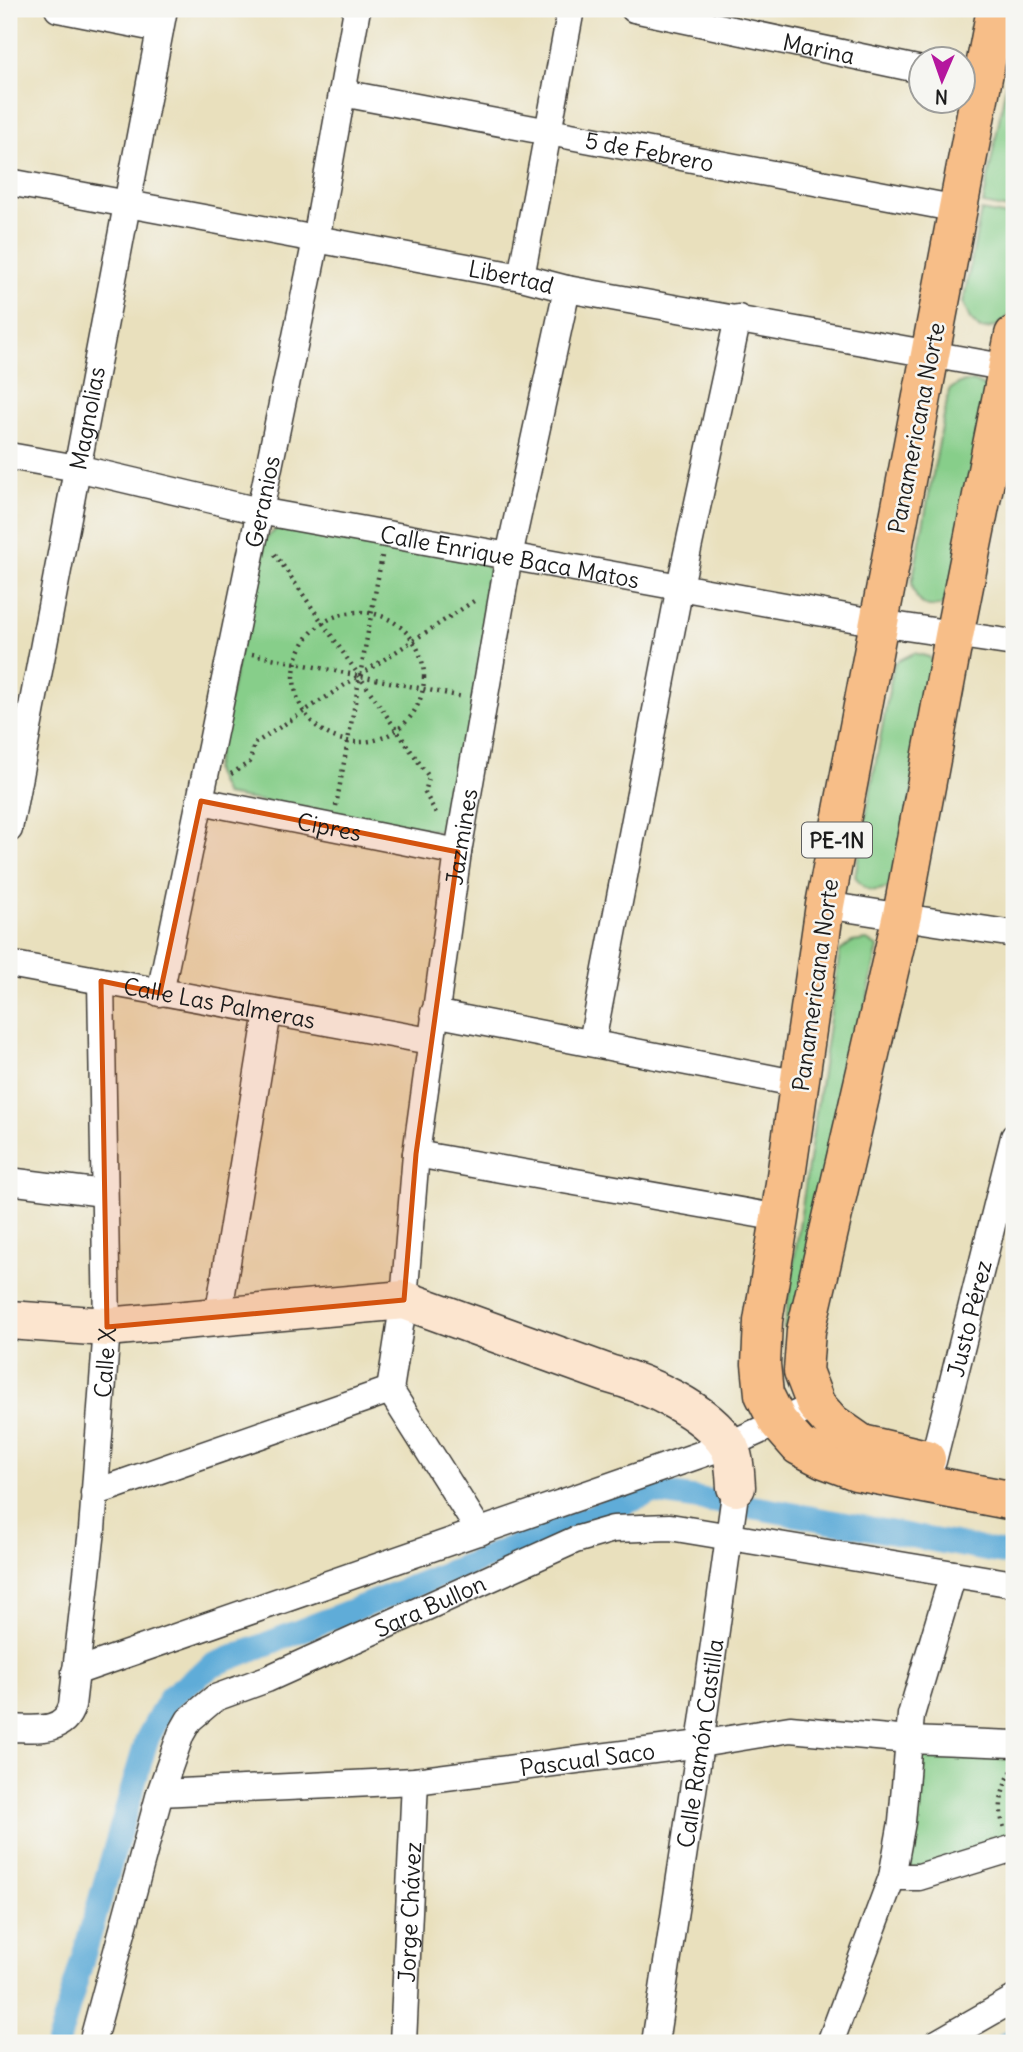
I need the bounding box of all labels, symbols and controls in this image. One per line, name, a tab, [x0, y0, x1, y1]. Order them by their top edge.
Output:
street label: Marina	[780, 26, 857, 70]
north arrow	[908, 46, 978, 116]
text: N	[934, 85, 948, 109]
street label: 5 de Febrero	[583, 125, 716, 177]
street label: Libertad	[466, 253, 557, 299]
street label: Panamericana Norte	[881, 320, 951, 536]
street label: Magnolias	[63, 364, 111, 472]
street label: Geranios	[238, 453, 285, 550]
street label: Calle Enrique Baca Matos	[378, 519, 642, 594]
street label: Jazmines	[439, 786, 483, 887]
street label: Cipres	[295, 806, 364, 847]
road number: PE-1N	[802, 822, 872, 858]
street label: Panamericana Norte	[786, 877, 844, 1093]
street label: Calle Las Palmeras	[121, 971, 318, 1034]
street label: Justo Pérez	[940, 1257, 997, 1380]
street label: Calle X	[87, 1326, 121, 1399]
street label: Sara Bullon	[370, 1568, 490, 1643]
street label: Calle Ramón Castilla	[670, 1637, 729, 1850]
street label: Pascual Saco	[518, 1736, 657, 1782]
street label: Jorge Chávez	[391, 1841, 427, 1983]

